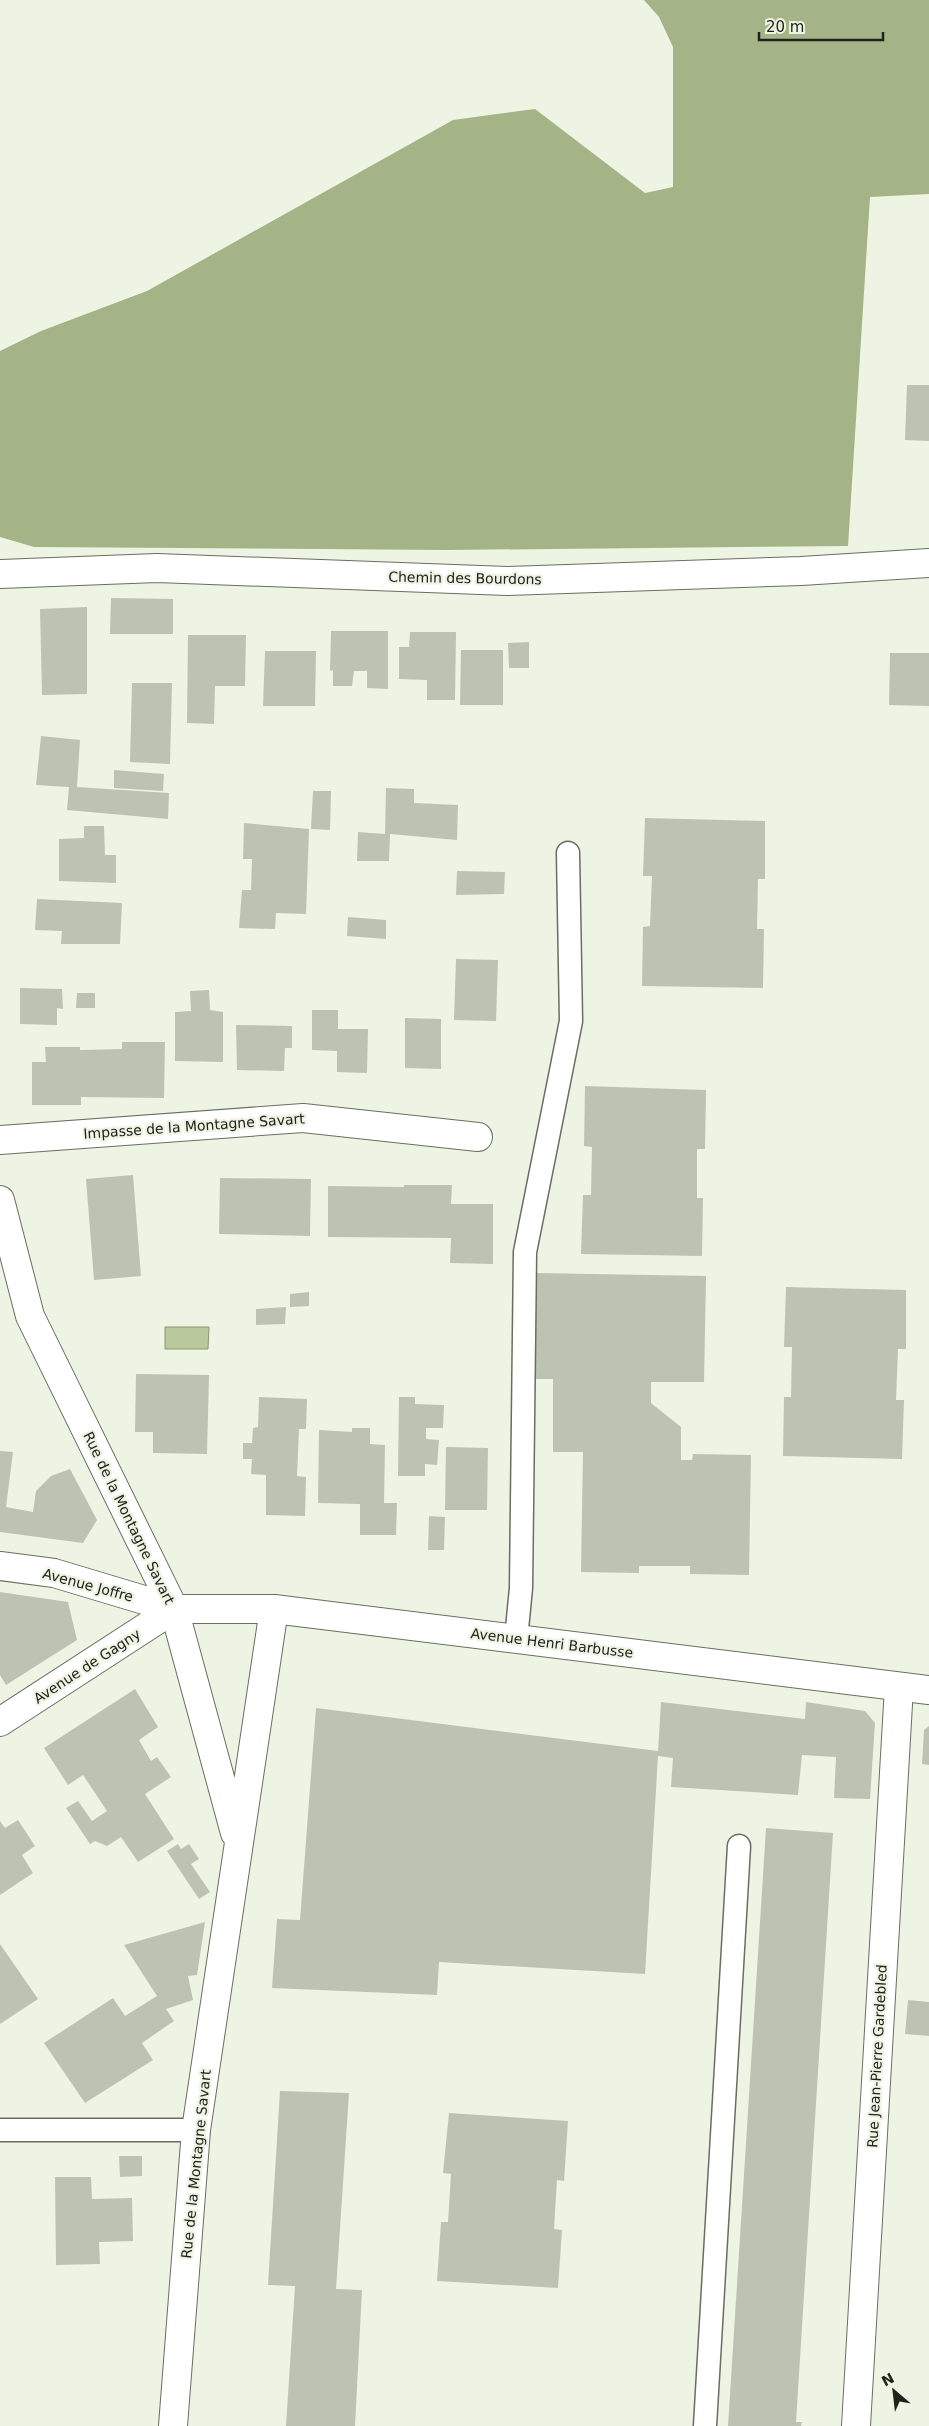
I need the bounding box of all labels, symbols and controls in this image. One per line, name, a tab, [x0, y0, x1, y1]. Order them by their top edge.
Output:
scale bar	[759, 10, 883, 42]
text: 20 m	[766, 18, 804, 36]
street label: Chemin des Bourdons	[388, 569, 542, 587]
street label: Impasse de la Montagne Savart	[83, 1110, 306, 1142]
street label: Rue de la Montagne Savart	[80, 1429, 178, 1607]
street label: Avenue Joffre	[41, 1565, 135, 1605]
street label: Avenue Henri Barbusse	[470, 1625, 634, 1661]
street label: Avenue de Gagny	[31, 1626, 143, 1706]
street label: Rue Jean-Pierre Gardebled	[864, 1964, 890, 2148]
street label: Rue de la Montagne Savart	[178, 2068, 214, 2259]
north arrow	[869, 2366, 919, 2416]
text: N	[879, 2370, 897, 2389]

